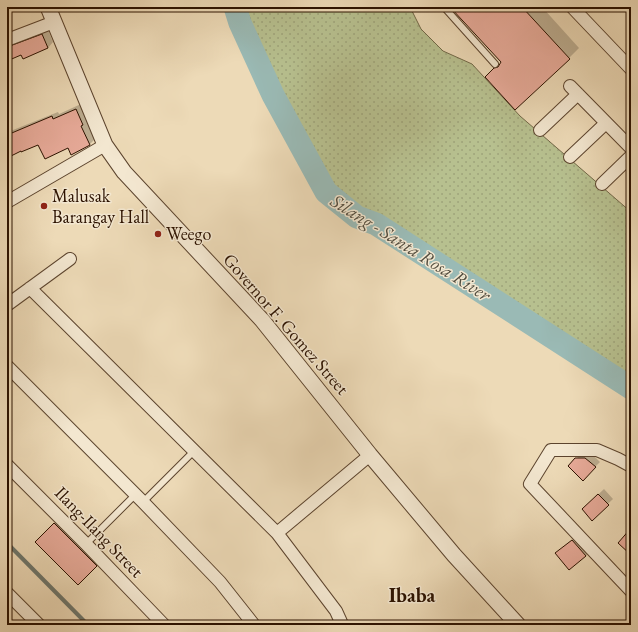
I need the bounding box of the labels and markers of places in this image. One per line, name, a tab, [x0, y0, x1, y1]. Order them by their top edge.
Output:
place label: Malusak Barangay Hall	[52, 184, 149, 228]
marker: Malusak Barangay Hall	[39, 201, 49, 211]
place label: Weego	[166, 222, 211, 245]
marker: Weego	[153, 229, 163, 239]

